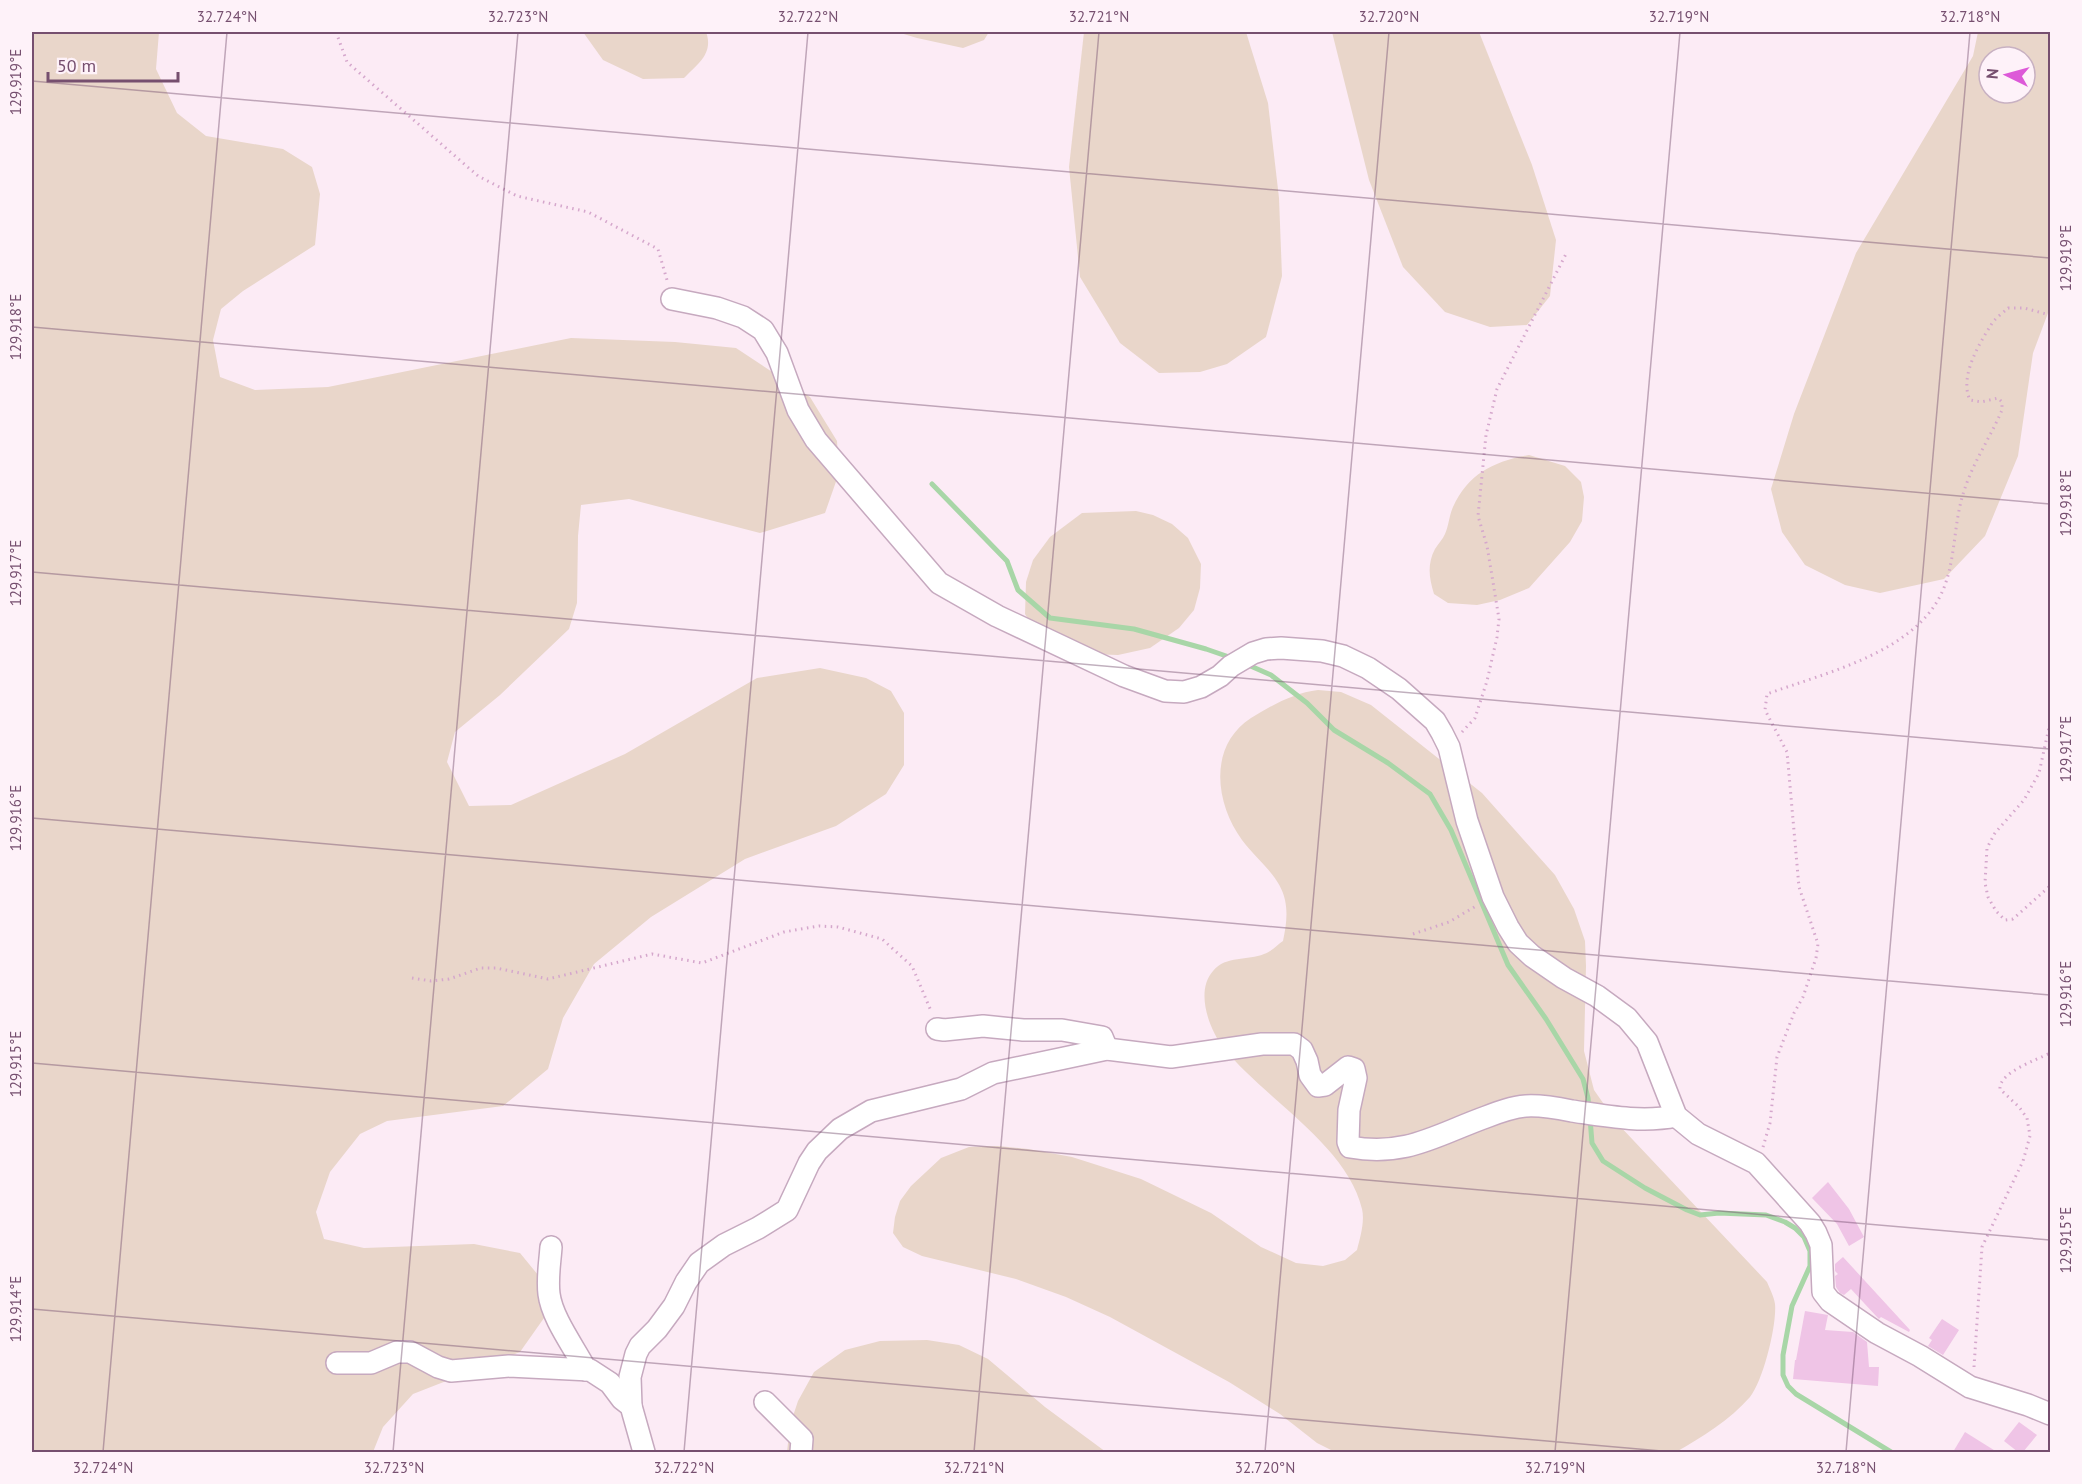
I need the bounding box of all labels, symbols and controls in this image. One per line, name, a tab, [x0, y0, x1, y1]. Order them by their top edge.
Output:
text: 32.724°N	[197, 7, 257, 26]
text: 32.723°N	[488, 7, 548, 26]
text: 32.722°N	[778, 7, 838, 26]
text: 32.721°N	[1069, 7, 1129, 26]
text: 32.720°N	[1359, 7, 1419, 26]
text: 32.719°N	[1649, 7, 1709, 26]
text: 32.718°N	[1940, 7, 2000, 26]
scale bar	[48, 45, 178, 83]
north arrow	[1977, 45, 2037, 105]
text: 129.919°E	[6, 49, 25, 115]
text: 50 m	[57, 54, 96, 77]
text: N	[1982, 68, 2002, 80]
text: 129.919°E	[2056, 225, 2075, 291]
text: 129.918°E	[6, 294, 25, 360]
text: 129.918°E	[2056, 470, 2075, 536]
text: 129.917°E	[6, 540, 25, 606]
text: 129.917°E	[2056, 716, 2075, 782]
text: 129.916°E	[6, 785, 25, 851]
text: 129.916°E	[2056, 961, 2075, 1027]
text: 129.915°E	[6, 1031, 25, 1097]
text: 129.915°E	[2056, 1207, 2075, 1273]
text: 129.914°E	[6, 1276, 25, 1342]
text: 32.724°N	[73, 1458, 133, 1477]
text: 32.723°N	[364, 1458, 424, 1477]
text: 32.722°N	[654, 1458, 714, 1477]
text: 32.721°N	[944, 1458, 1004, 1477]
text: 32.720°N	[1235, 1458, 1295, 1477]
text: 32.719°N	[1525, 1458, 1585, 1477]
text: 32.718°N	[1816, 1458, 1876, 1477]

